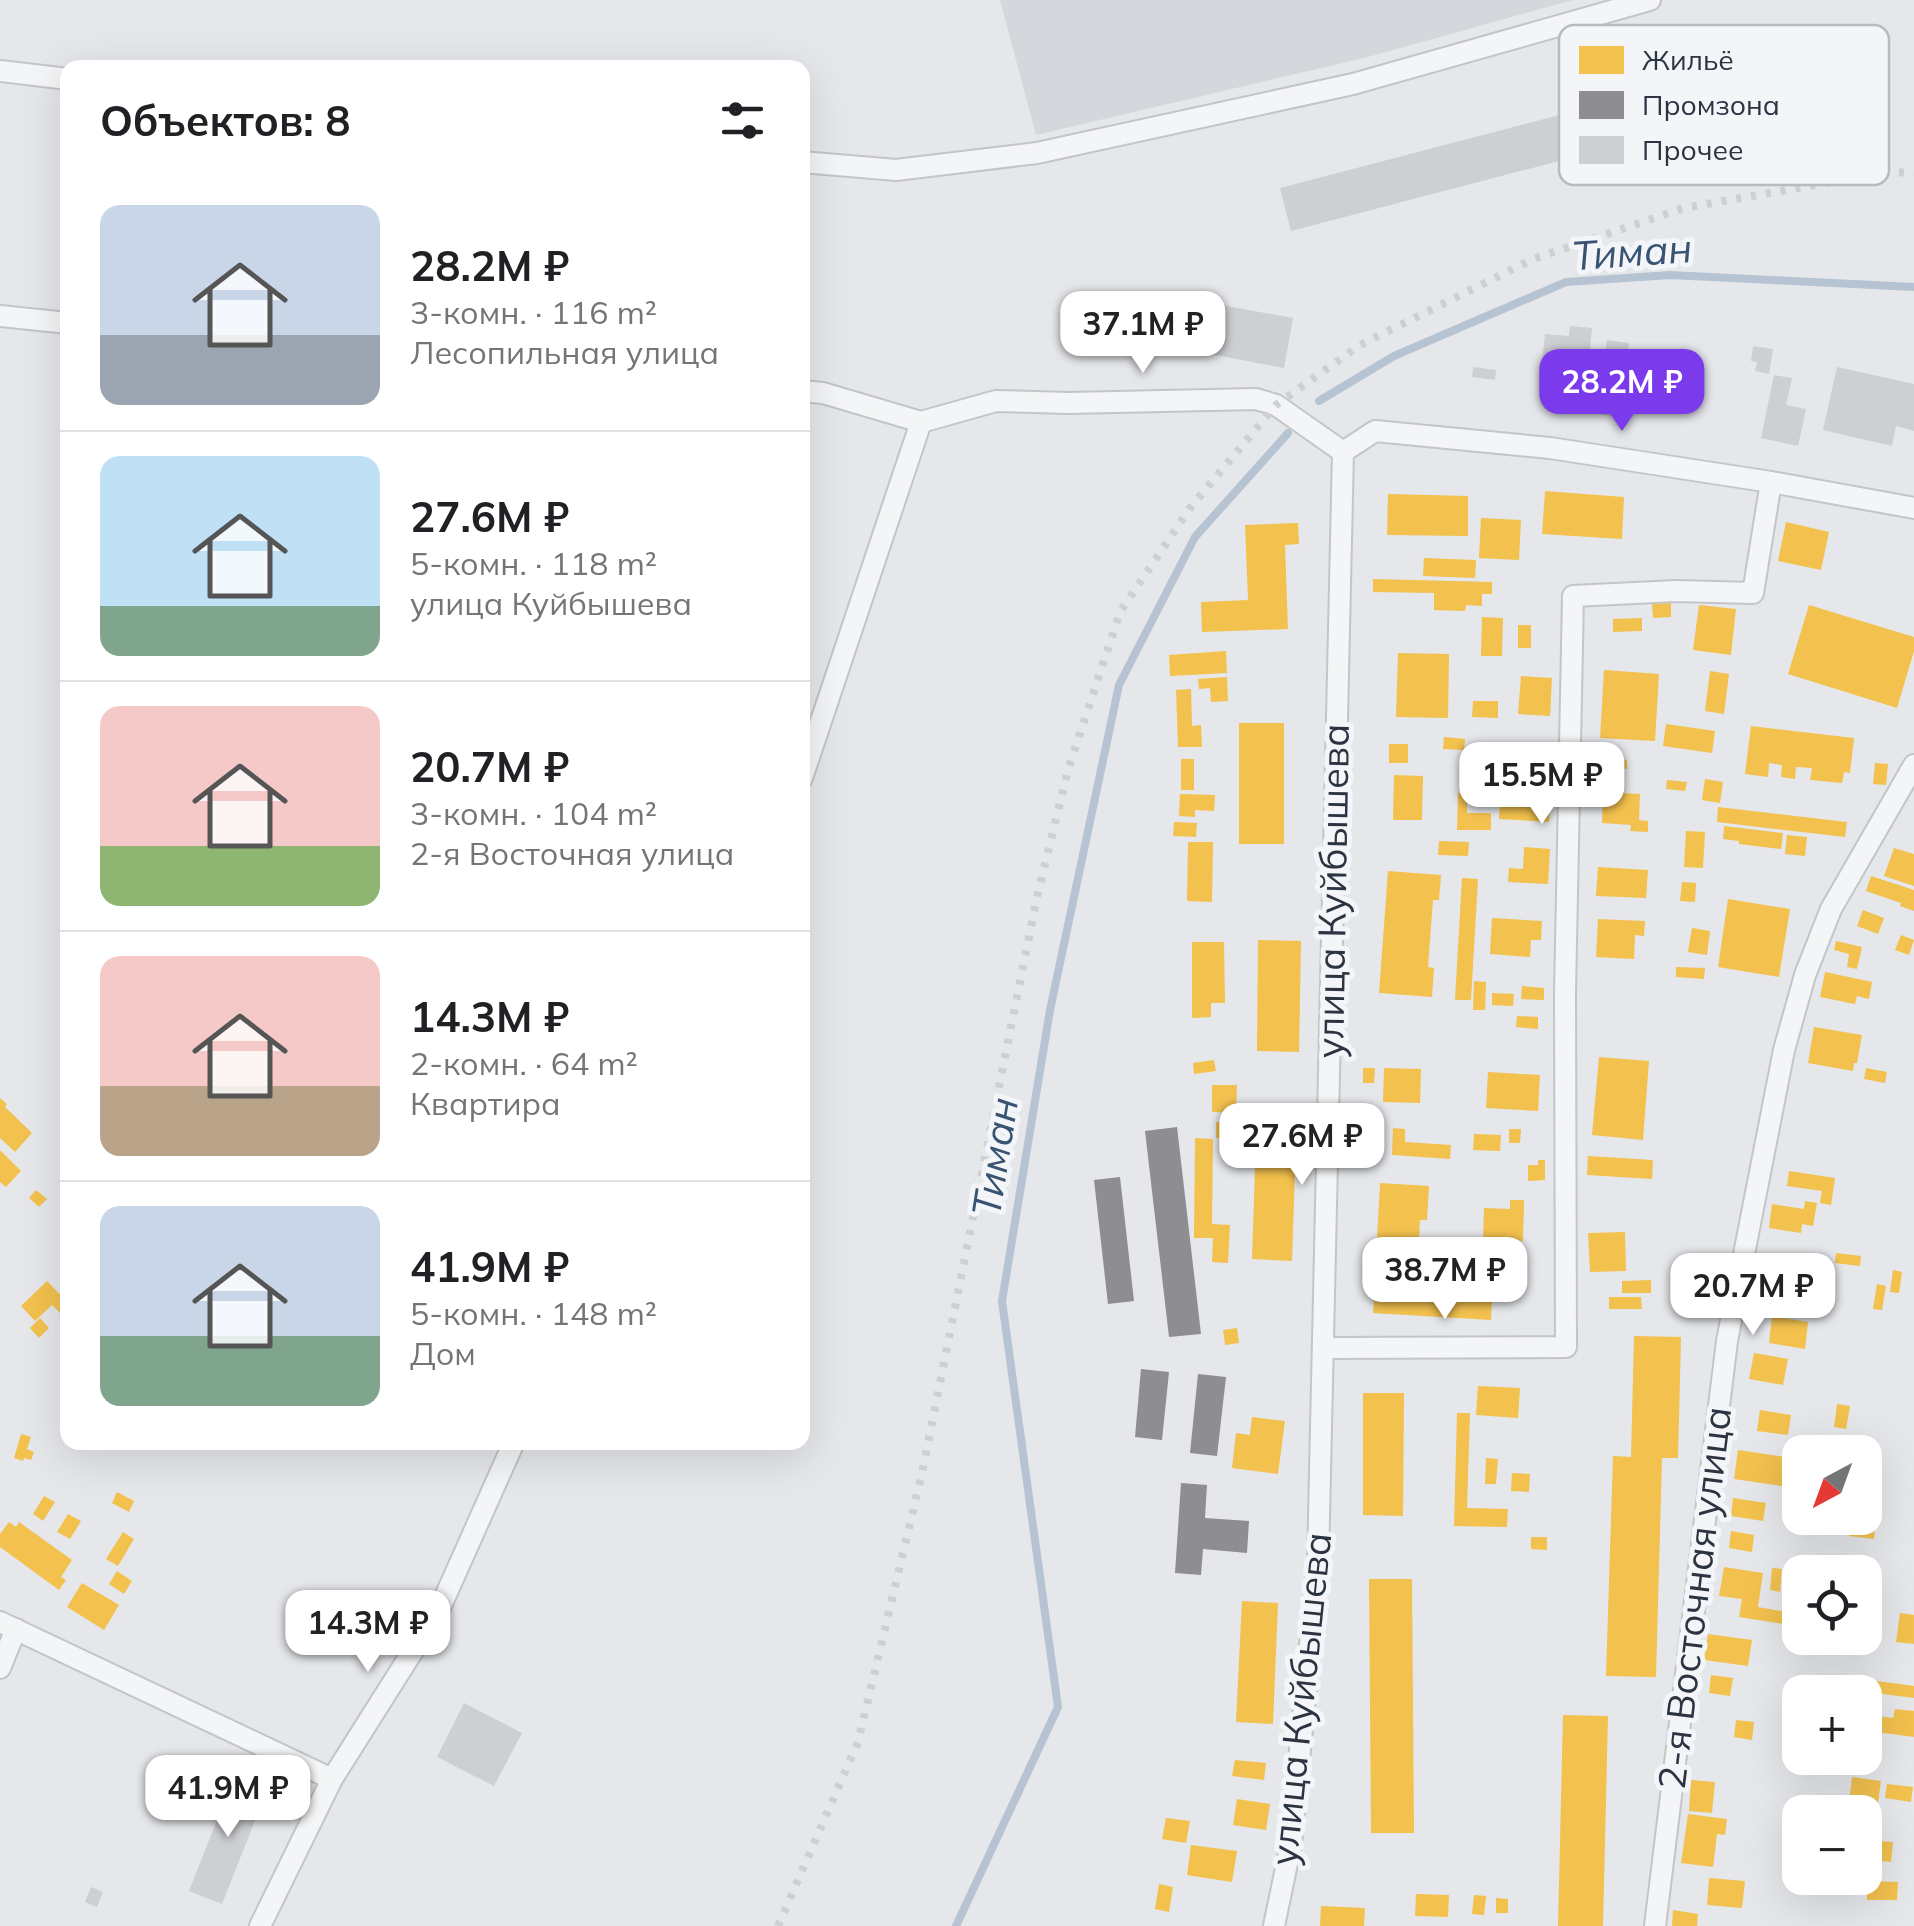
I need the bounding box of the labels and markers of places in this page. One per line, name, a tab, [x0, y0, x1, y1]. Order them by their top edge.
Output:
pin: 37.1M ₽	[1051, 291, 1235, 376]
pin: 28.2M ₽	[1530, 349, 1714, 434]
pin: 15.5M ₽	[1450, 742, 1634, 827]
pin: 27.6M ₽	[1210, 1103, 1394, 1188]
pin: 38.7M ₽	[1353, 1237, 1537, 1322]
pin: 20.7M ₽	[1661, 1253, 1845, 1338]
pin: 14.3M ₽	[276, 1590, 460, 1675]
pin: 41.9M ₽	[136, 1755, 320, 1840]

